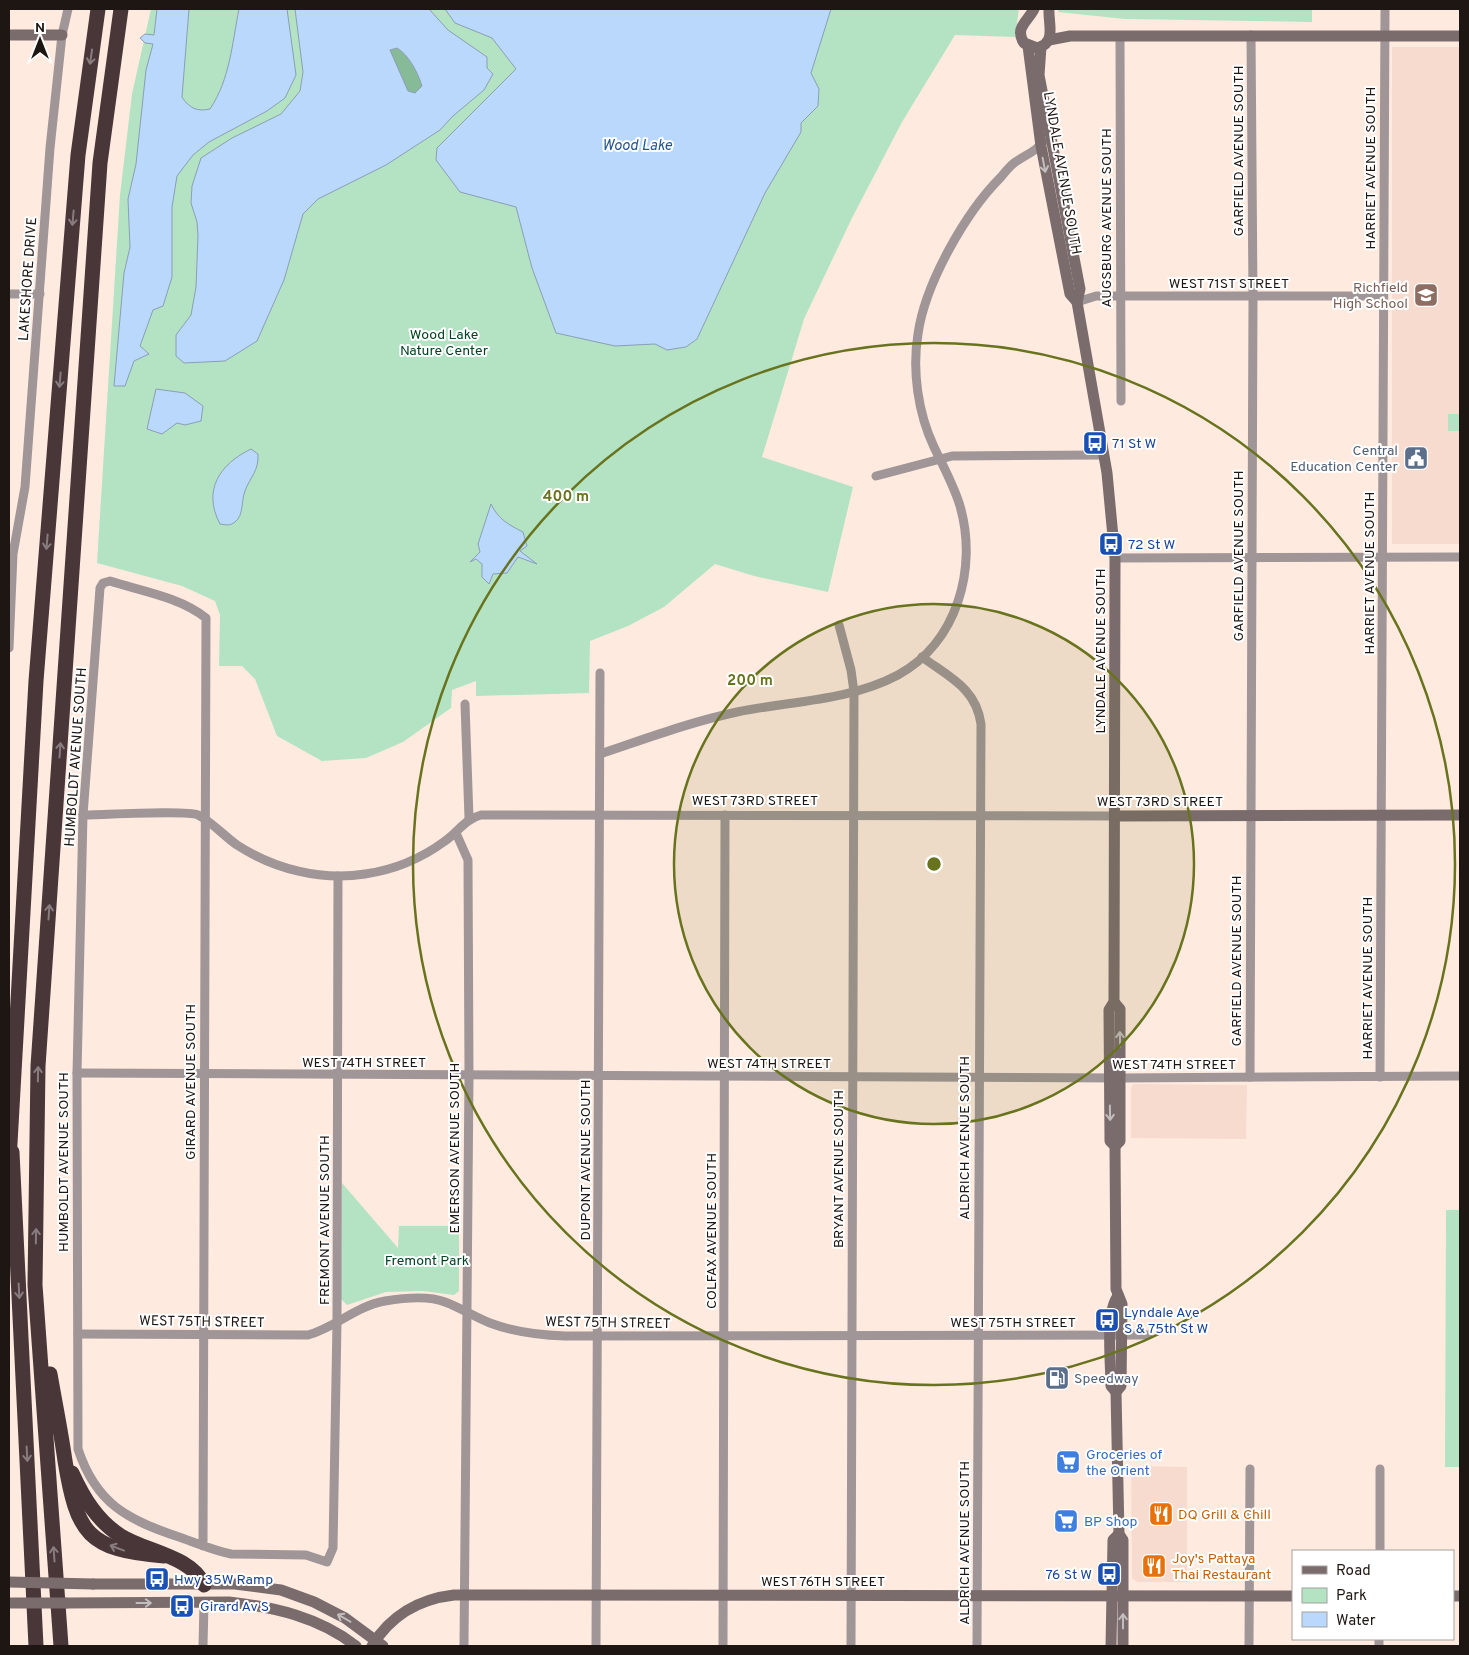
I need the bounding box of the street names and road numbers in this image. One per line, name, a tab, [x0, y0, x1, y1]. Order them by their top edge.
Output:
street label: GARFIELD AVENUE SOUTH	[1231, 66, 1248, 236]
street label: HARRIET AVENUE SOUTH	[1363, 87, 1380, 249]
street label: LYNDALE AVENUE SOUTH	[1039, 91, 1084, 256]
street label: AUGSBURG AVENUE SOUTH	[1099, 128, 1116, 308]
street label: LAKESHORE DRIVE	[16, 217, 41, 342]
street label: WEST 71ST STREET	[1169, 276, 1289, 293]
street label: GARFIELD AVENUE SOUTH	[1231, 471, 1248, 641]
street label: HARRIET AVENUE SOUTH	[1362, 492, 1379, 654]
street label: LYNDALE AVENUE SOUTH	[1093, 569, 1110, 734]
street label: HUMBOLDT AVENUE SOUTH	[62, 667, 91, 847]
street label: WEST 73RD STREET	[692, 793, 818, 810]
street label: WEST 73RD STREET	[1097, 794, 1223, 811]
street label: GARFIELD AVENUE SOUTH	[1229, 876, 1246, 1046]
street label: HARRIET AVENUE SOUTH	[1360, 897, 1377, 1059]
street label: GIRARD AVENUE SOUTH	[183, 1004, 200, 1160]
street label: WEST 74TH STREET	[302, 1055, 426, 1072]
street label: WEST 74TH STREET	[707, 1056, 831, 1073]
street label: ALDRICH AVENUE SOUTH	[957, 1056, 974, 1220]
street label: WEST 74TH STREET	[1112, 1057, 1236, 1074]
street label: EMERSON AVENUE SOUTH	[447, 1063, 464, 1233]
street label: HUMBOLDT AVENUE SOUTH	[56, 1072, 73, 1252]
street label: DUPONT AVENUE SOUTH	[578, 1079, 595, 1241]
street label: BRYANT AVENUE SOUTH	[831, 1090, 848, 1248]
street label: FREMONT AVENUE SOUTH	[317, 1135, 334, 1305]
street label: COLFAX AVENUE SOUTH	[704, 1153, 721, 1309]
street label: WEST 75TH STREET	[139, 1313, 265, 1332]
street label: WEST 75TH STREET	[545, 1314, 671, 1333]
street label: WEST 75TH STREET	[950, 1315, 1076, 1332]
street label: ALDRICH AVENUE SOUTH	[957, 1461, 974, 1625]
street label: WEST 76TH STREET	[761, 1574, 885, 1591]

